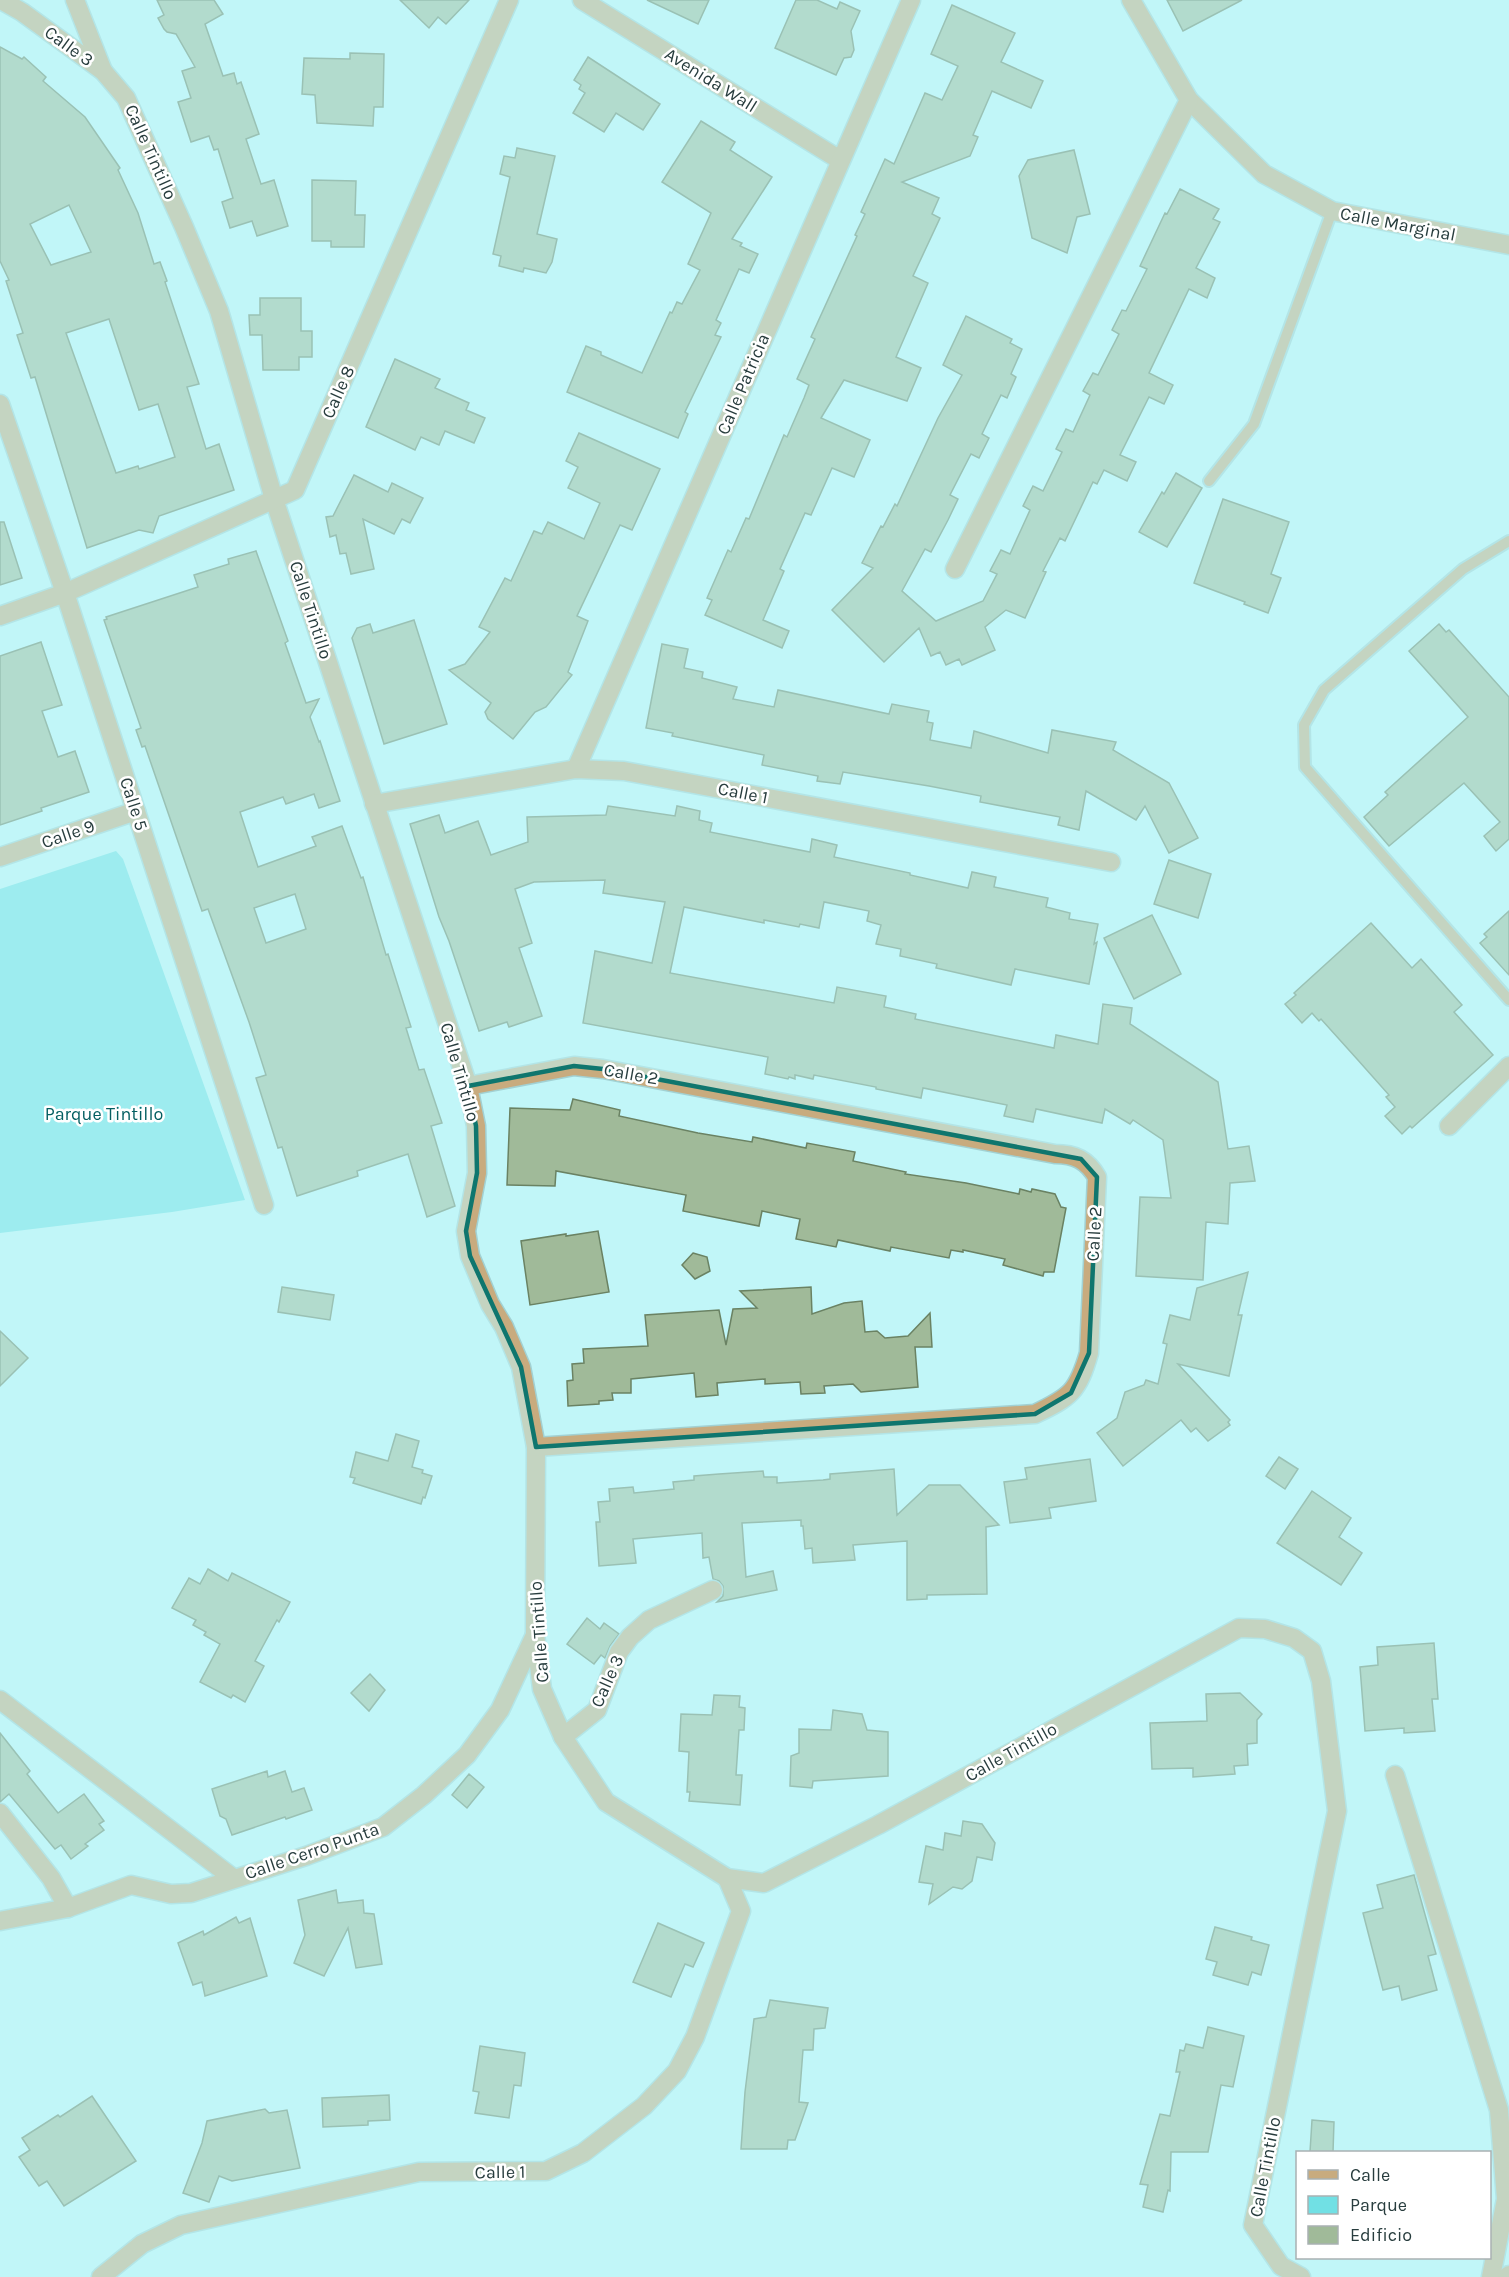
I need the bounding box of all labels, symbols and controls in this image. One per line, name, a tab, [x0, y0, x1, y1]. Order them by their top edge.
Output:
street label: Calle 3	[40, 21, 98, 71]
street label: Avenida Wall	[661, 43, 761, 117]
street label: Calle Tintillo	[120, 101, 182, 203]
street label: Calle Marginal	[1338, 202, 1458, 246]
street label: Calle Patricia	[712, 330, 774, 438]
street label: Calle 8	[317, 362, 359, 422]
street label: Calle Tintillo	[285, 558, 337, 662]
street label: Calle 5	[115, 775, 153, 833]
street label: Calle 1	[716, 777, 770, 809]
street label: Calle 9	[38, 815, 98, 853]
street label: Calle Tintillo	[435, 1020, 485, 1124]
street label: Calle 2	[602, 1058, 660, 1090]
park label: Parque Tintillo	[45, 1103, 163, 1125]
street label: Calle 2	[1082, 1206, 1106, 1262]
street label: Calle Tintillo	[524, 1580, 554, 1684]
street label: Calle 3	[586, 1651, 628, 1711]
street label: Calle Tintillo	[961, 1718, 1061, 1786]
street label: Calle Cerro Punta	[242, 1818, 382, 1884]
street label: Calle Tintillo	[1244, 2115, 1286, 2219]
legend	[1296, 2151, 1491, 2259]
street label: Calle 1	[475, 2161, 525, 2183]
text: Calle	[1350, 2164, 1390, 2186]
text: Parque	[1350, 2194, 1407, 2216]
text: Edificio	[1350, 2224, 1412, 2246]

